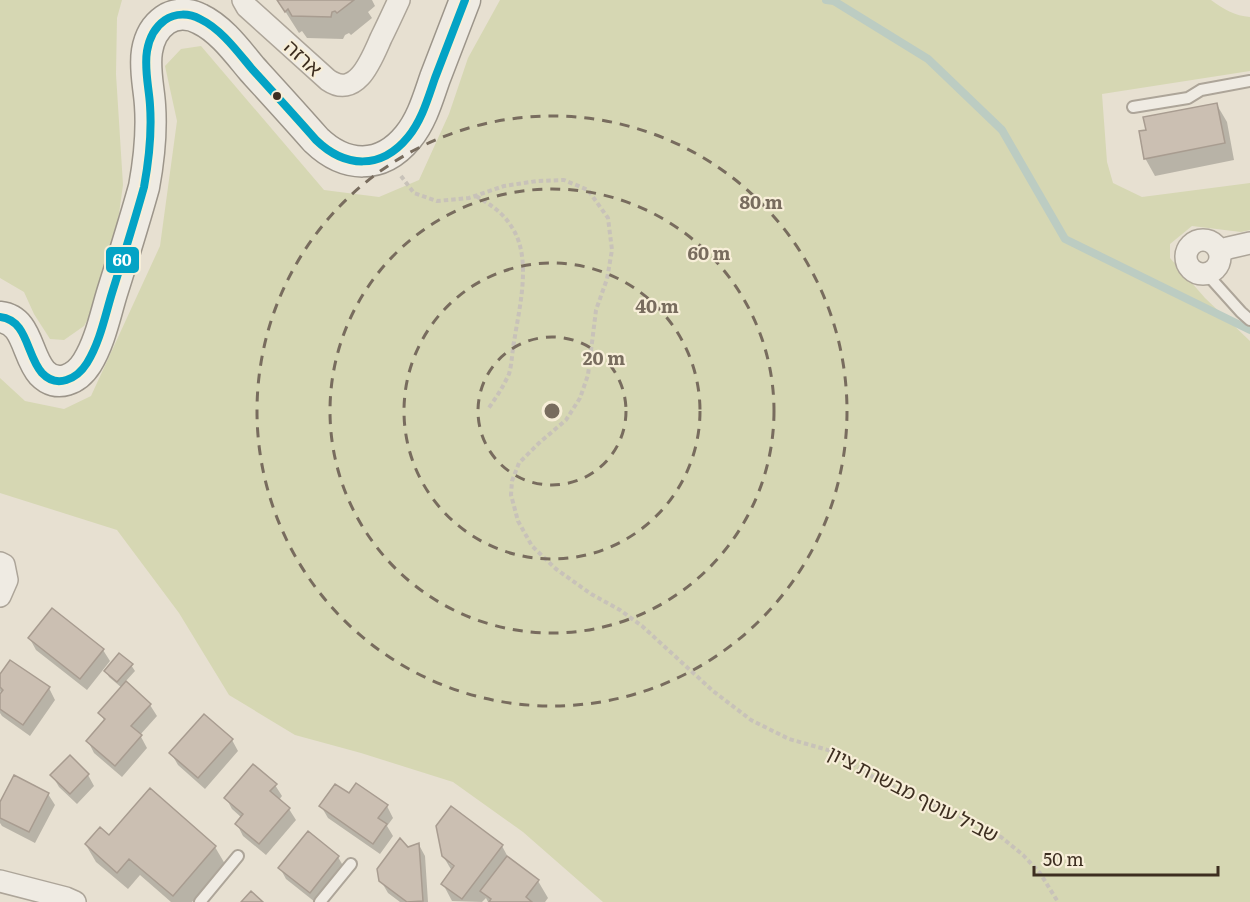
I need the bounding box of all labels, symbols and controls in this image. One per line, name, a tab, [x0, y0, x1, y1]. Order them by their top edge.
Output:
street label: ארזה	[279, 31, 330, 82]
unlabelled marker	[271, 90, 283, 102]
text: 80 m	[739, 188, 783, 215]
text: 60 m	[687, 239, 731, 266]
line badge: 60	[105, 246, 140, 274]
text: 60	[112, 247, 132, 271]
text: 40 m	[635, 292, 679, 319]
text: 20 m	[583, 344, 625, 371]
centre of rings	[542, 401, 562, 421]
street label: שביל עוטף מבשרת ציון	[823, 736, 1005, 848]
scale bar	[1034, 839, 1218, 877]
text: 50 m	[1043, 845, 1084, 872]

